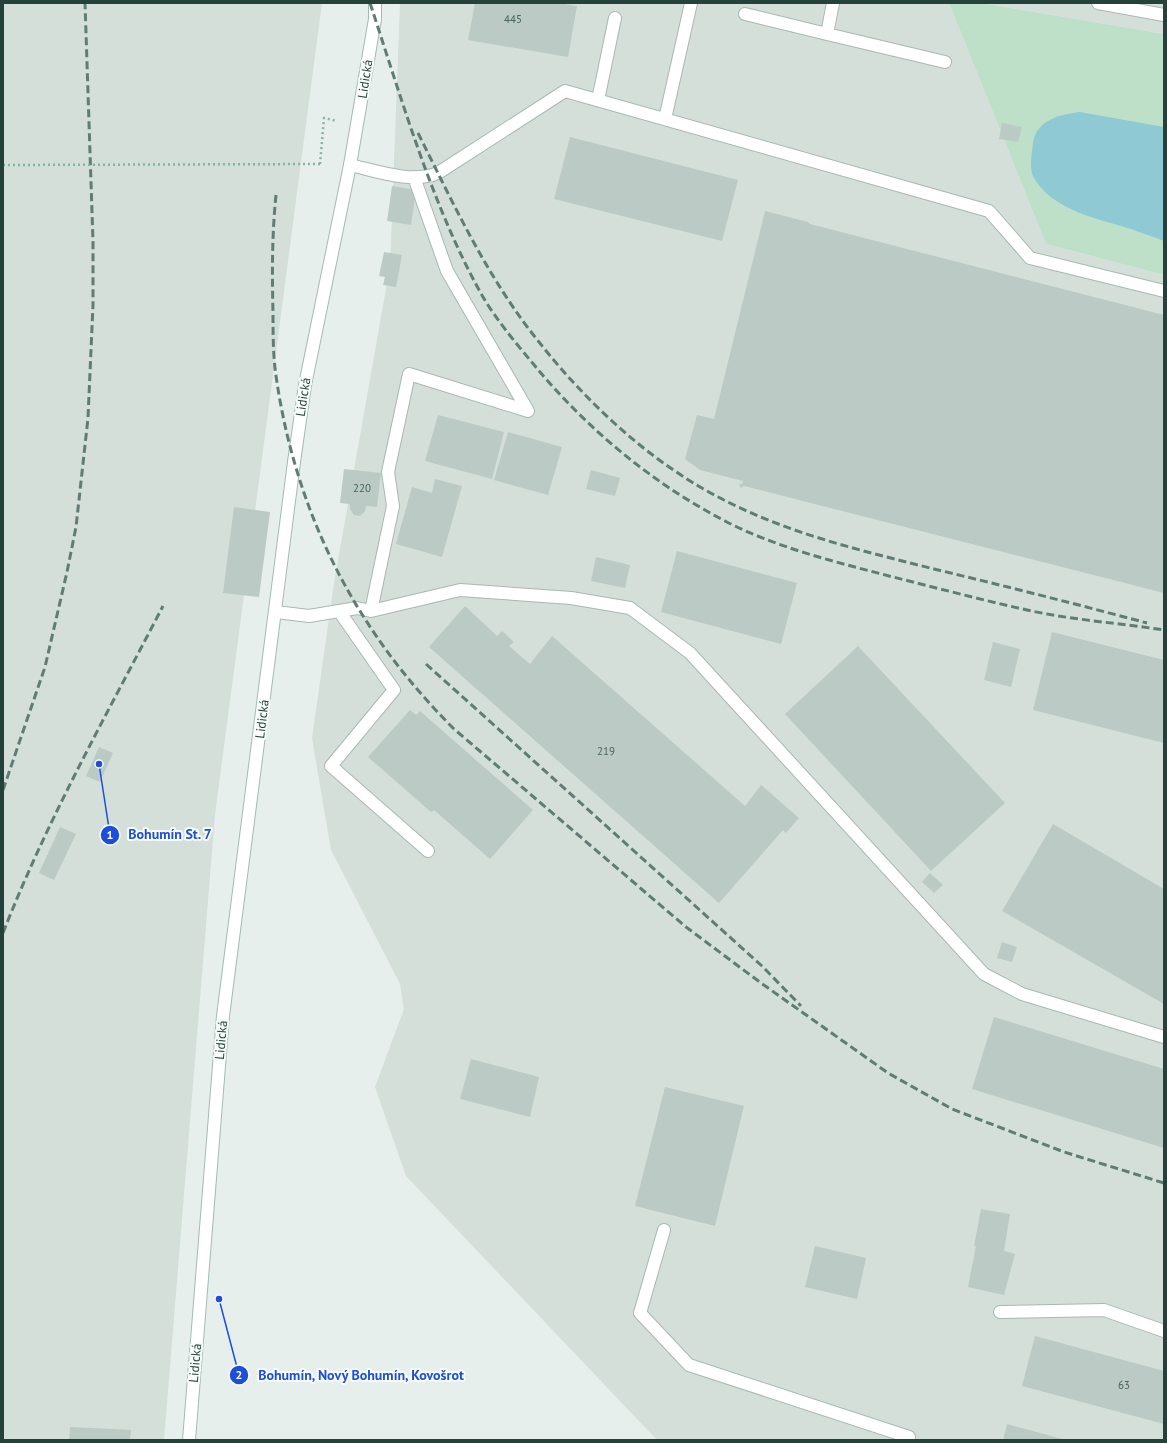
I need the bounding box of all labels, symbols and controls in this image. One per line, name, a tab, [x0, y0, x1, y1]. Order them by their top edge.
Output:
house number: 445	[504, 12, 522, 26]
street label: Lidická	[354, 58, 376, 100]
street label: Lidická	[292, 376, 314, 418]
house number: 220	[353, 481, 371, 495]
street label: Lidická	[251, 698, 273, 740]
house number: 219	[597, 744, 615, 758]
callout: Bohumín St. 7	[100, 822, 221, 848]
text: Bohumín St. 7	[128, 825, 212, 843]
text: 1	[107, 827, 113, 842]
street label: Lidická	[211, 1020, 231, 1060]
street label: Lidická	[185, 1343, 205, 1383]
callout: Bohumín, Nový Bohumín, Kovošrot	[229, 1362, 474, 1388]
text: Bohumín, Nový Bohumín, Kovošrot	[258, 1366, 464, 1384]
text: 2	[236, 1367, 242, 1382]
house number: 63	[1118, 1378, 1130, 1392]

